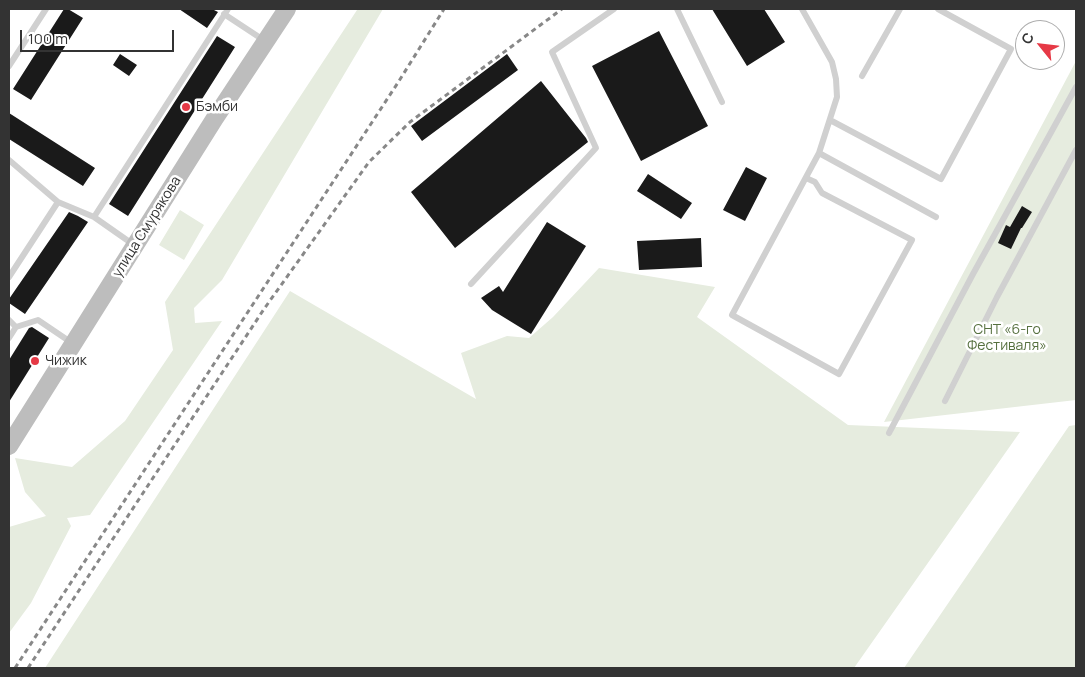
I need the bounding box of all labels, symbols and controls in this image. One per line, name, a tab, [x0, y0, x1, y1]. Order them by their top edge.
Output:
scale bar	[22, 20, 176, 52]
north arrow	[1015, 20, 1065, 70]
text: 100 m	[28, 28, 68, 49]
text: С	[1017, 29, 1038, 47]
place label: Бэмби	[196, 99, 238, 115]
marker: Бэмби	[180, 101, 192, 113]
street label: улица Смурякова	[109, 173, 185, 281]
park label: СНТ «6-го Фестиваля»	[967, 322, 1047, 354]
place label: Чижик	[45, 353, 87, 369]
marker: Чижик	[29, 355, 41, 367]

